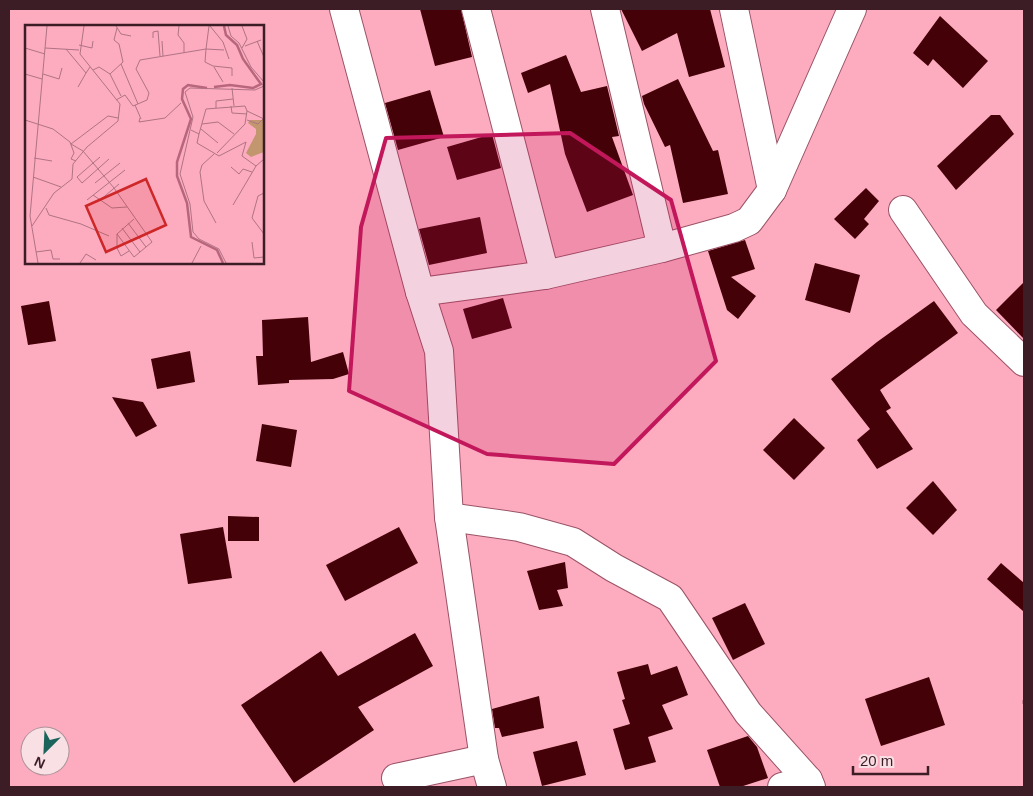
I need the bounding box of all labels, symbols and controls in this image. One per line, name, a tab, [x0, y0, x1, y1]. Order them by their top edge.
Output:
inset map	[25, 25, 264, 264]
north arrow	[20, 726, 70, 776]
scale bar	[853, 744, 928, 776]
text: 20 m	[860, 752, 893, 769]
text: N	[32, 754, 48, 772]

